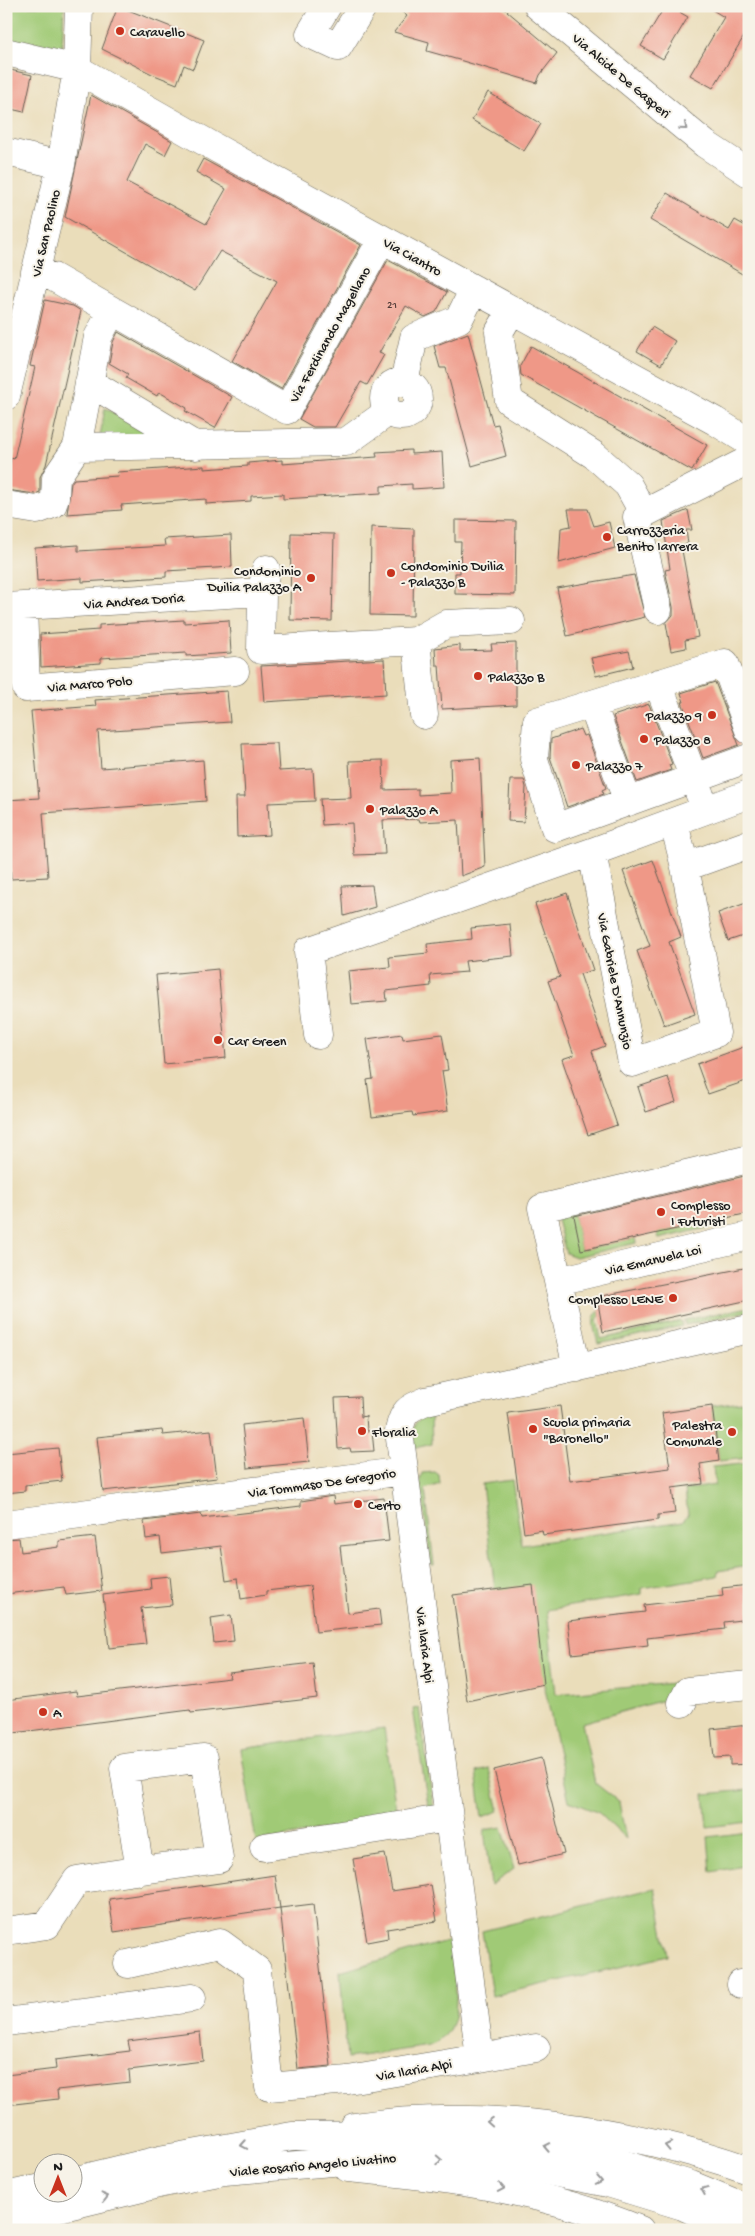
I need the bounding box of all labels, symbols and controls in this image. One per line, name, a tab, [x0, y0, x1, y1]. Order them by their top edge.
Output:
marker: Caravello	[114, 25, 126, 37]
place label: Caravello	[130, 25, 185, 42]
street label: Via Alcide De Gasperi	[567, 30, 673, 123]
one-way arrow	[678, 121, 687, 129]
street label: Via San Paolino	[29, 188, 66, 280]
street label: Via Ciantro	[378, 235, 444, 281]
street label: Via Ferdinando Magellano	[286, 264, 376, 407]
house number: 21	[387, 300, 397, 312]
place label: Carrozzeria Benito Iarrera	[616, 523, 700, 556]
marker: Carrozzeria Benito Iarrera	[601, 531, 613, 543]
place label: Condominio Duilia - Palazzo B	[401, 559, 505, 592]
place label: Condominio Duilia Palazzo A	[207, 564, 302, 597]
marker: Condominio Duilia - Palazzo B	[385, 567, 397, 579]
marker: Condominio Duilia Palazzo A	[305, 572, 317, 584]
street label: Via Andrea Doria	[82, 590, 186, 615]
marker: Palazzo B	[472, 670, 484, 682]
place label: Palazzo B	[487, 670, 545, 687]
street label: Via Marco Polo	[46, 673, 133, 698]
place label: Palazzo 9	[645, 709, 702, 726]
marker: Palazzo 9	[706, 709, 718, 721]
marker: Palazzo 8	[638, 733, 650, 745]
place label: Palazzo 8	[653, 733, 711, 750]
marker: Palazzo 7	[570, 759, 582, 771]
place label: Palazzo 7	[585, 759, 643, 776]
marker: Palazzo A	[364, 803, 376, 815]
place label: Palazzo A	[379, 803, 438, 820]
street label: Via Gabriele D'Annunzio	[592, 911, 635, 1051]
marker: Car Green	[212, 1034, 224, 1046]
place label: Car Green	[228, 1034, 287, 1051]
place label: Complesso I Futuristi	[671, 1198, 731, 1231]
marker: Complesso I Futuristi	[655, 1206, 667, 1218]
street label: Via Emanuela Loi	[603, 1242, 703, 1281]
place label: Complesso LENE	[568, 1292, 664, 1309]
marker: Complesso LENE	[667, 1292, 679, 1304]
place label: Scuola primaria "Baronello"	[543, 1415, 632, 1448]
place label: Palestra Comunale	[666, 1418, 723, 1451]
marker: Scuola primaria "Baronello"	[527, 1423, 539, 1435]
marker: Floralia	[356, 1425, 368, 1437]
place label: Floralia	[371, 1425, 417, 1442]
marker: Palestra Comunale	[726, 1426, 738, 1438]
street label: Via Tommaso De Gregorio	[246, 1466, 397, 1503]
marker: Certo	[352, 1498, 364, 1510]
place label: Certo	[368, 1498, 401, 1515]
street label: Via Ilaria Alpi	[410, 1605, 437, 1684]
marker: A	[37, 1706, 49, 1718]
place label: A	[53, 1706, 62, 1723]
street label: Via Ilaria Alpi	[374, 2056, 454, 2087]
one-way arrow	[486, 2116, 494, 2127]
one-way arrow	[240, 2139, 249, 2149]
one-way arrow	[664, 2141, 673, 2152]
one-way arrow	[543, 2143, 552, 2153]
street label: Viale Rosario Angelo Livatino	[228, 2151, 397, 2182]
north arrow	[32, 2154, 82, 2204]
one-way arrow	[435, 2154, 443, 2165]
text: N	[53, 2159, 63, 2176]
one-way arrow	[595, 2175, 604, 2186]
one-way arrow	[497, 2183, 505, 2193]
one-way arrow	[700, 2186, 709, 2197]
one-way arrow	[100, 2192, 109, 2203]

